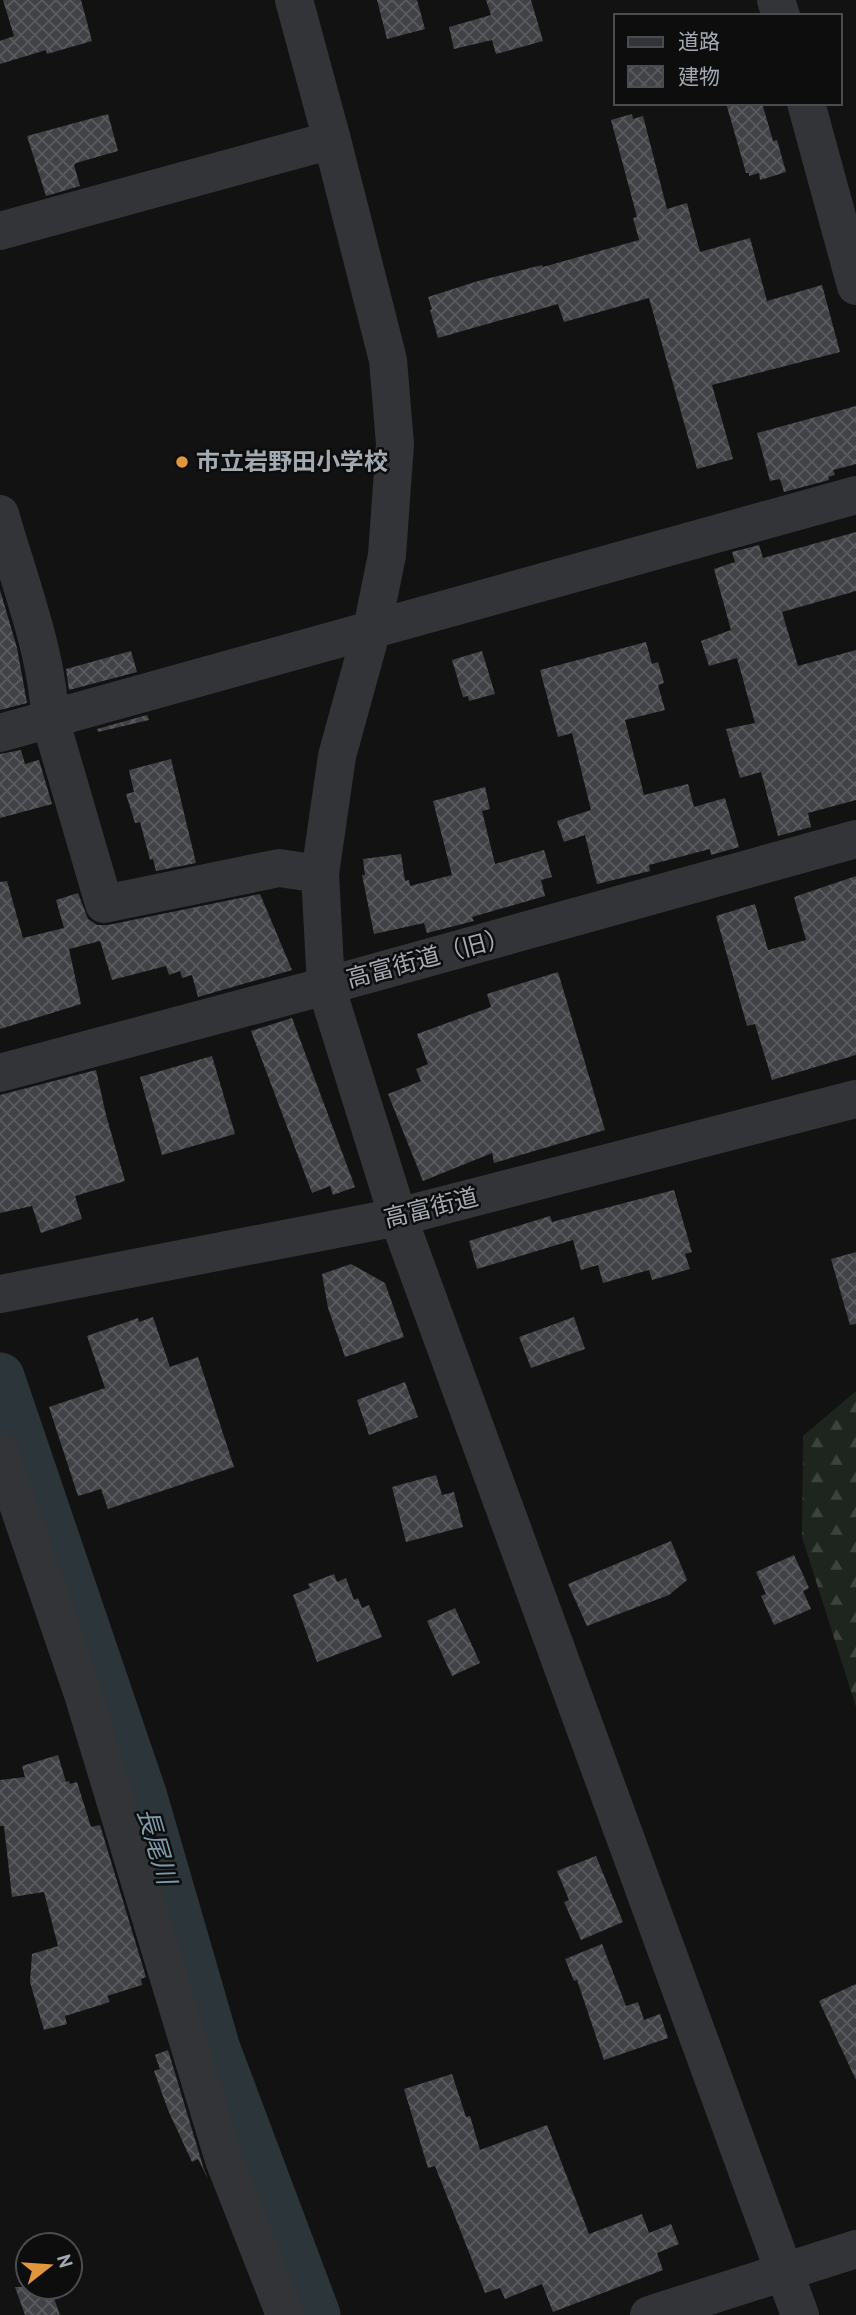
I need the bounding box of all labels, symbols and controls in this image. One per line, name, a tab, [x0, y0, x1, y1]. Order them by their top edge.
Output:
legend	[614, 14, 842, 105]
text: 道路	[678, 28, 720, 55]
text: 建物	[678, 63, 720, 90]
place label: 市立岩野田小学校	[196, 446, 388, 477]
marker: 市立岩野田小学校	[174, 454, 190, 470]
street label: 高富街道（旧）	[343, 921, 513, 994]
street label: 高富街道	[381, 1181, 481, 1234]
water label: 長尾川	[131, 1804, 185, 1891]
north arrow	[14, 2231, 84, 2301]
text: N	[52, 2252, 79, 2271]

